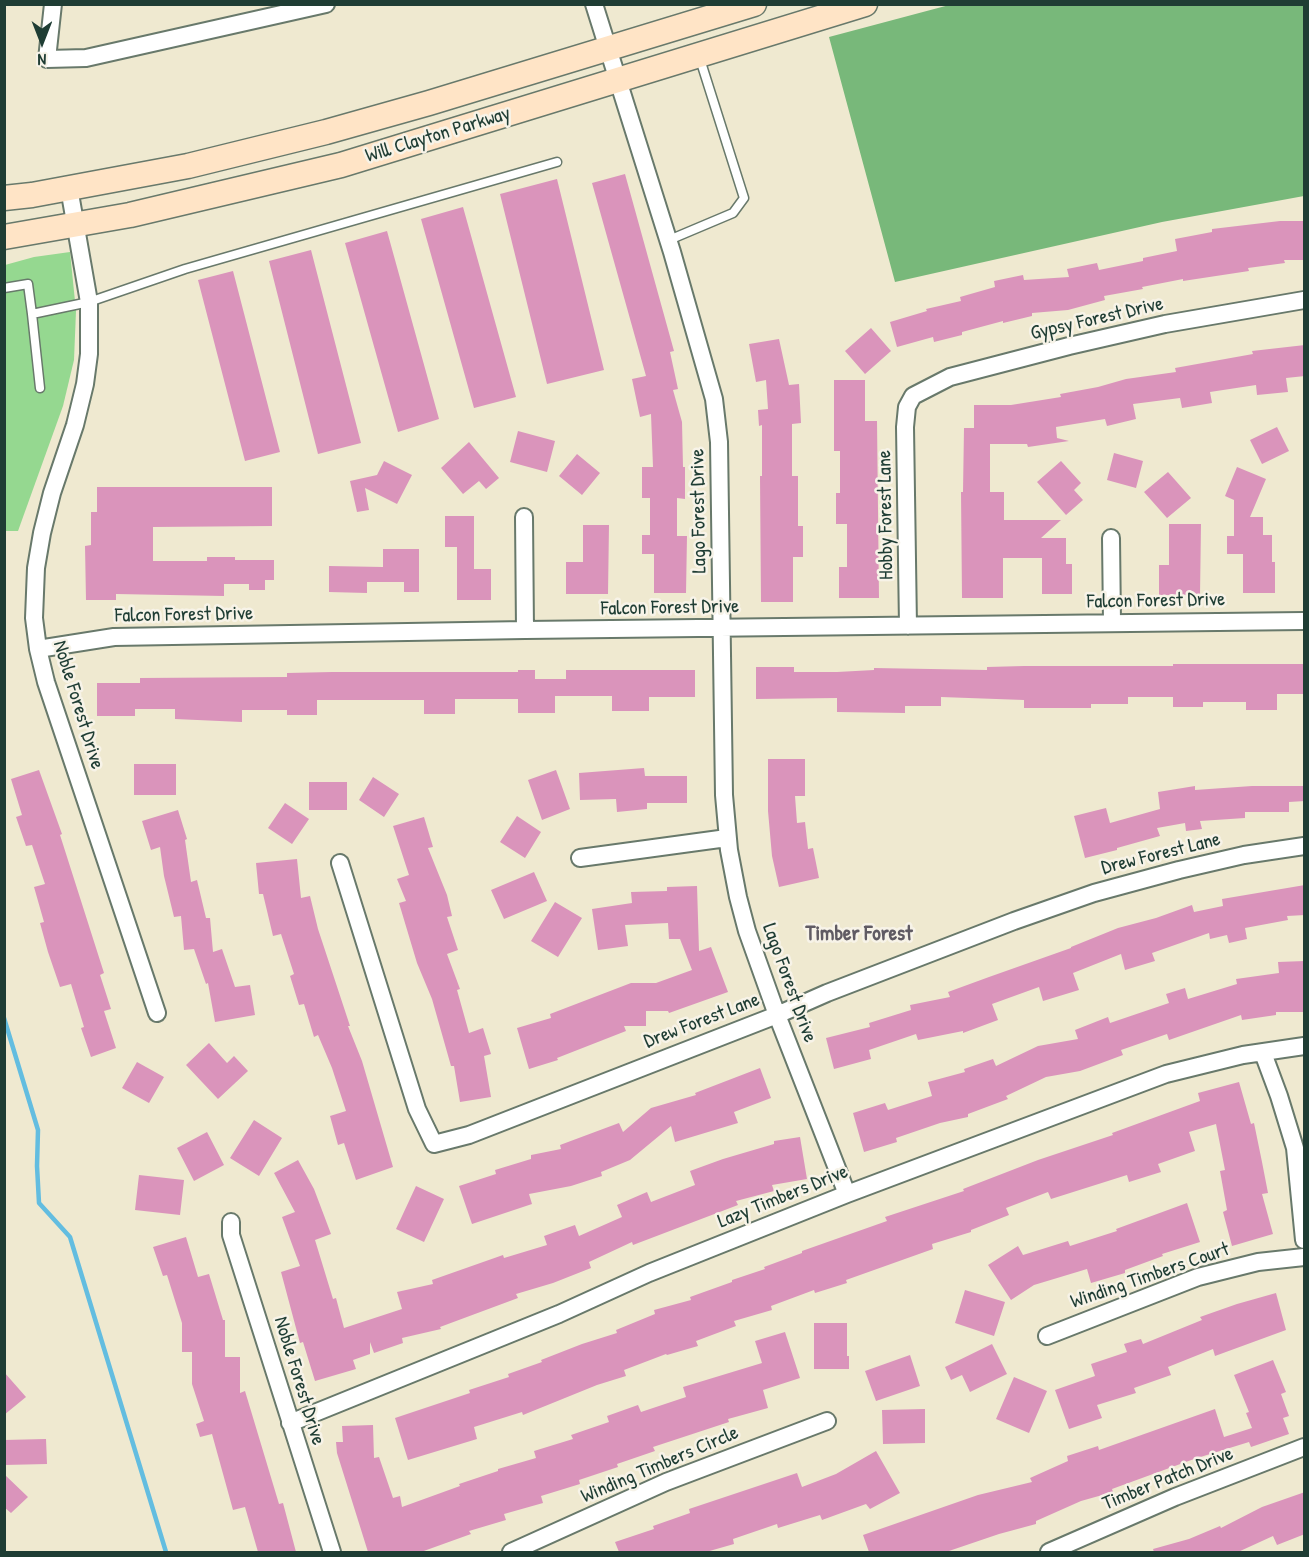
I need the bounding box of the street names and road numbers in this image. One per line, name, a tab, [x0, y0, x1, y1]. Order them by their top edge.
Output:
street label: Will Clayton Parkway	[363, 102, 513, 168]
street label: Gypsy Forest Drive	[1028, 292, 1166, 346]
street label: Lago Forest Drive	[686, 448, 712, 574]
street label: Hobby Forest Lane	[873, 450, 899, 580]
street label: Falcon Forest Drive	[1087, 588, 1225, 614]
street label: Falcon Forest Drive	[601, 595, 739, 621]
street label: Falcon Forest Drive	[115, 602, 253, 628]
street label: Noble Forest Drive	[47, 638, 109, 772]
street label: Drew Forest Lane	[1099, 828, 1223, 880]
street label: Lago Forest Drive	[756, 920, 822, 1046]
street label: Drew Forest Lane	[641, 988, 763, 1054]
street label: Lazy Timbers Drive	[714, 1160, 852, 1234]
street label: Winding Timbers Court	[1068, 1238, 1232, 1314]
street label: Noble Forest Drive	[268, 1314, 330, 1448]
street label: Winding Timbers Circle	[578, 1421, 742, 1509]
street label: Timber Patch Drive	[1099, 1442, 1237, 1516]

